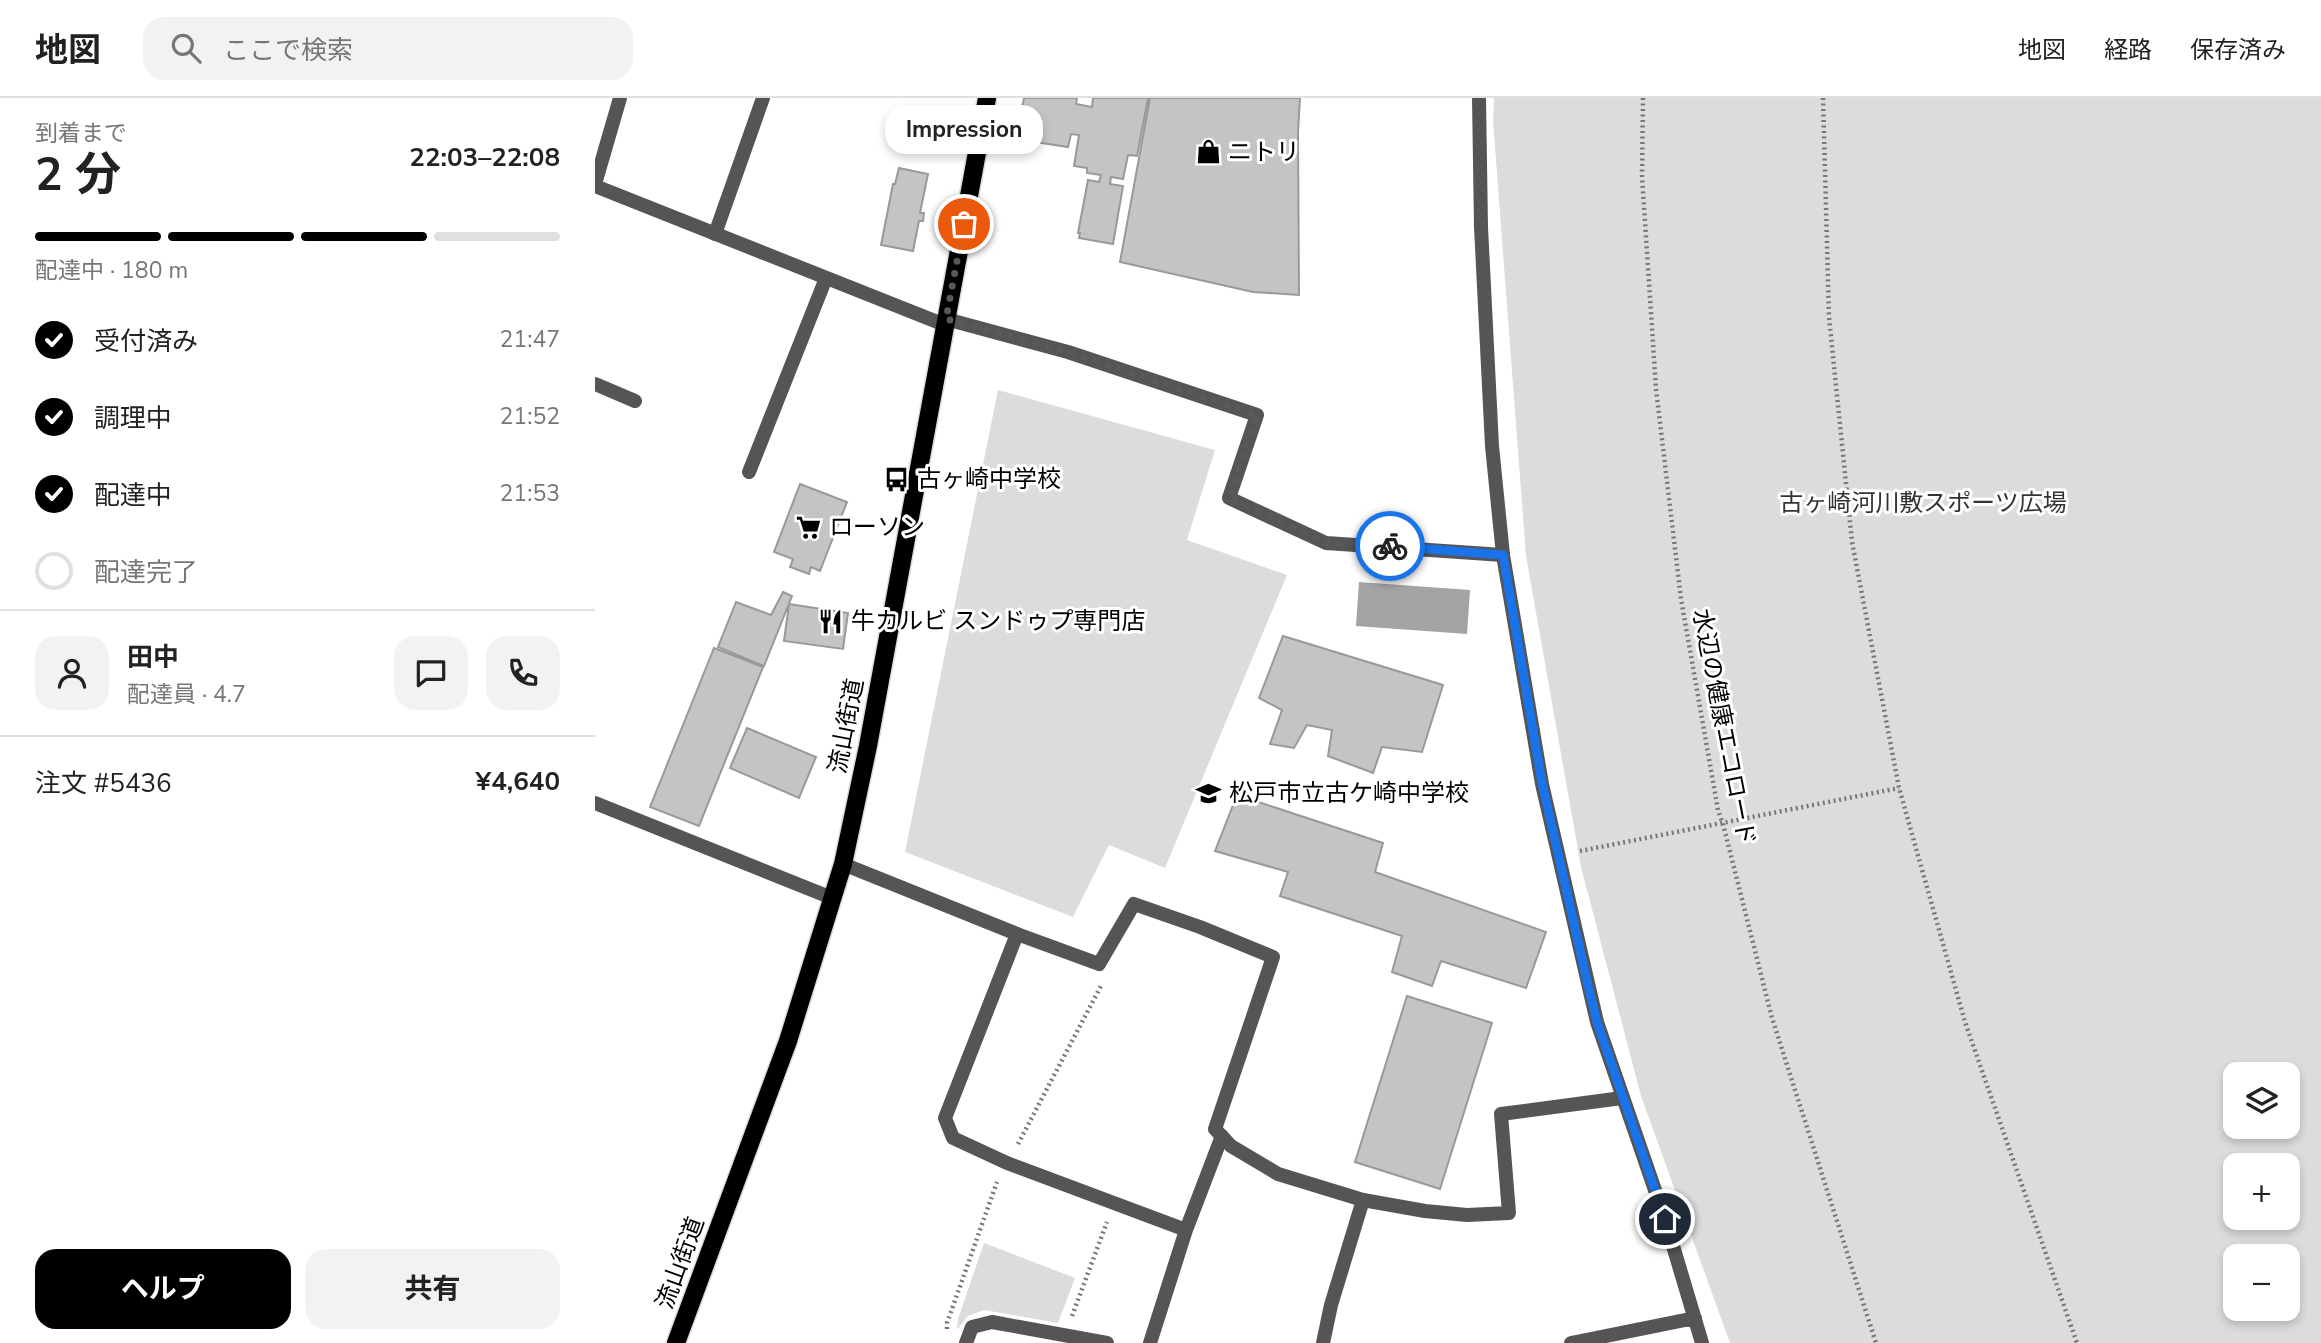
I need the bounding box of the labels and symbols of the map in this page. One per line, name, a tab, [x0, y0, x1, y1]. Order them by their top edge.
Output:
callout: Impression	[885, 105, 1043, 154]
place label: ニトリ	[1228, 136, 1300, 168]
shop icon: ニトリ	[1194, 138, 1222, 166]
pin	[934, 194, 994, 254]
place label: 古ヶ崎中学校	[917, 463, 1061, 495]
bus stop icon: 古ヶ崎中学校	[883, 465, 911, 493]
park label: 古ヶ崎河川敷スポーツ広場	[1779, 487, 2067, 519]
place label: ローソン	[829, 511, 925, 543]
courier	[1355, 511, 1425, 581]
supermarket icon: ローソン	[795, 513, 823, 541]
place label: 牛カルビ スンドゥプ専門店	[851, 605, 1145, 637]
street label: 水辺の健康エコロード	[1685, 606, 1763, 848]
restaurant icon: 牛カルビ スンドゥプ専門店	[817, 607, 845, 635]
street label: 流山街道	[821, 676, 871, 776]
place label: 松戸市立古ケ崎中学校	[1229, 777, 1469, 809]
school or university icon: 松戸市立古ケ崎中学校	[1195, 779, 1223, 807]
pin	[1635, 1189, 1695, 1249]
street label: 流山街道	[649, 1212, 711, 1314]

